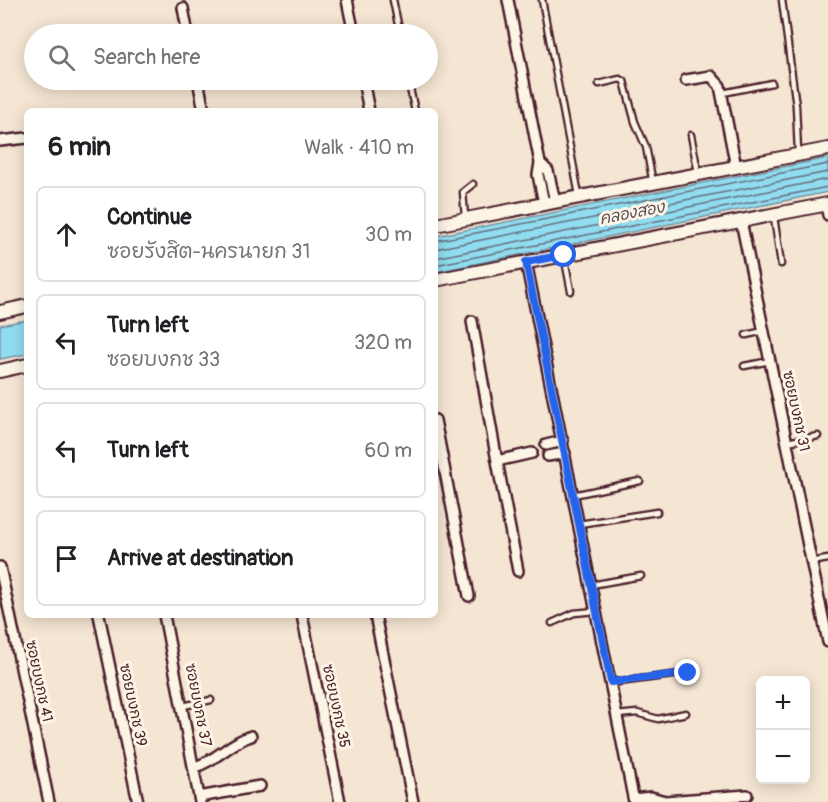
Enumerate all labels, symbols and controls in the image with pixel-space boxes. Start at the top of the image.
search box [24,24,438,90]
icon: search [45,41,78,74]
text: Search here [93,43,200,71]
text: 6 min [48,131,111,163]
text: Walk · 410 m [304,135,414,160]
water label: คลองสอง [598,197,668,229]
text: Continue [107,203,191,231]
icon: ahead [50,218,83,251]
text: 30 m [365,222,412,247]
text: ซอยรังสิต-นครนายก 31 [107,239,310,264]
route start [550,241,576,267]
text: Turn left [107,311,189,339]
icon: left [50,326,83,359]
text: 320 m [354,330,412,355]
text: ซอยบงกช 33 [107,347,220,372]
street label: ซอยบงกช 31 [778,369,814,453]
icon: left [50,434,83,467]
text: Turn left [107,436,189,464]
text: 60 m [365,438,412,463]
icon: arrive [50,542,83,575]
text: Arrive at destination [107,544,293,572]
street label: ซอยบงกช 41 [21,639,57,723]
route end [674,659,700,685]
street label: ซอยบงกช 39 [115,662,151,748]
street label: ซอยบงกช 37 [181,662,215,748]
street label: ซอยบงกช 35 [318,663,354,749]
map controls [756,676,810,784]
button: + [756,676,810,730]
button: − [756,730,810,784]

